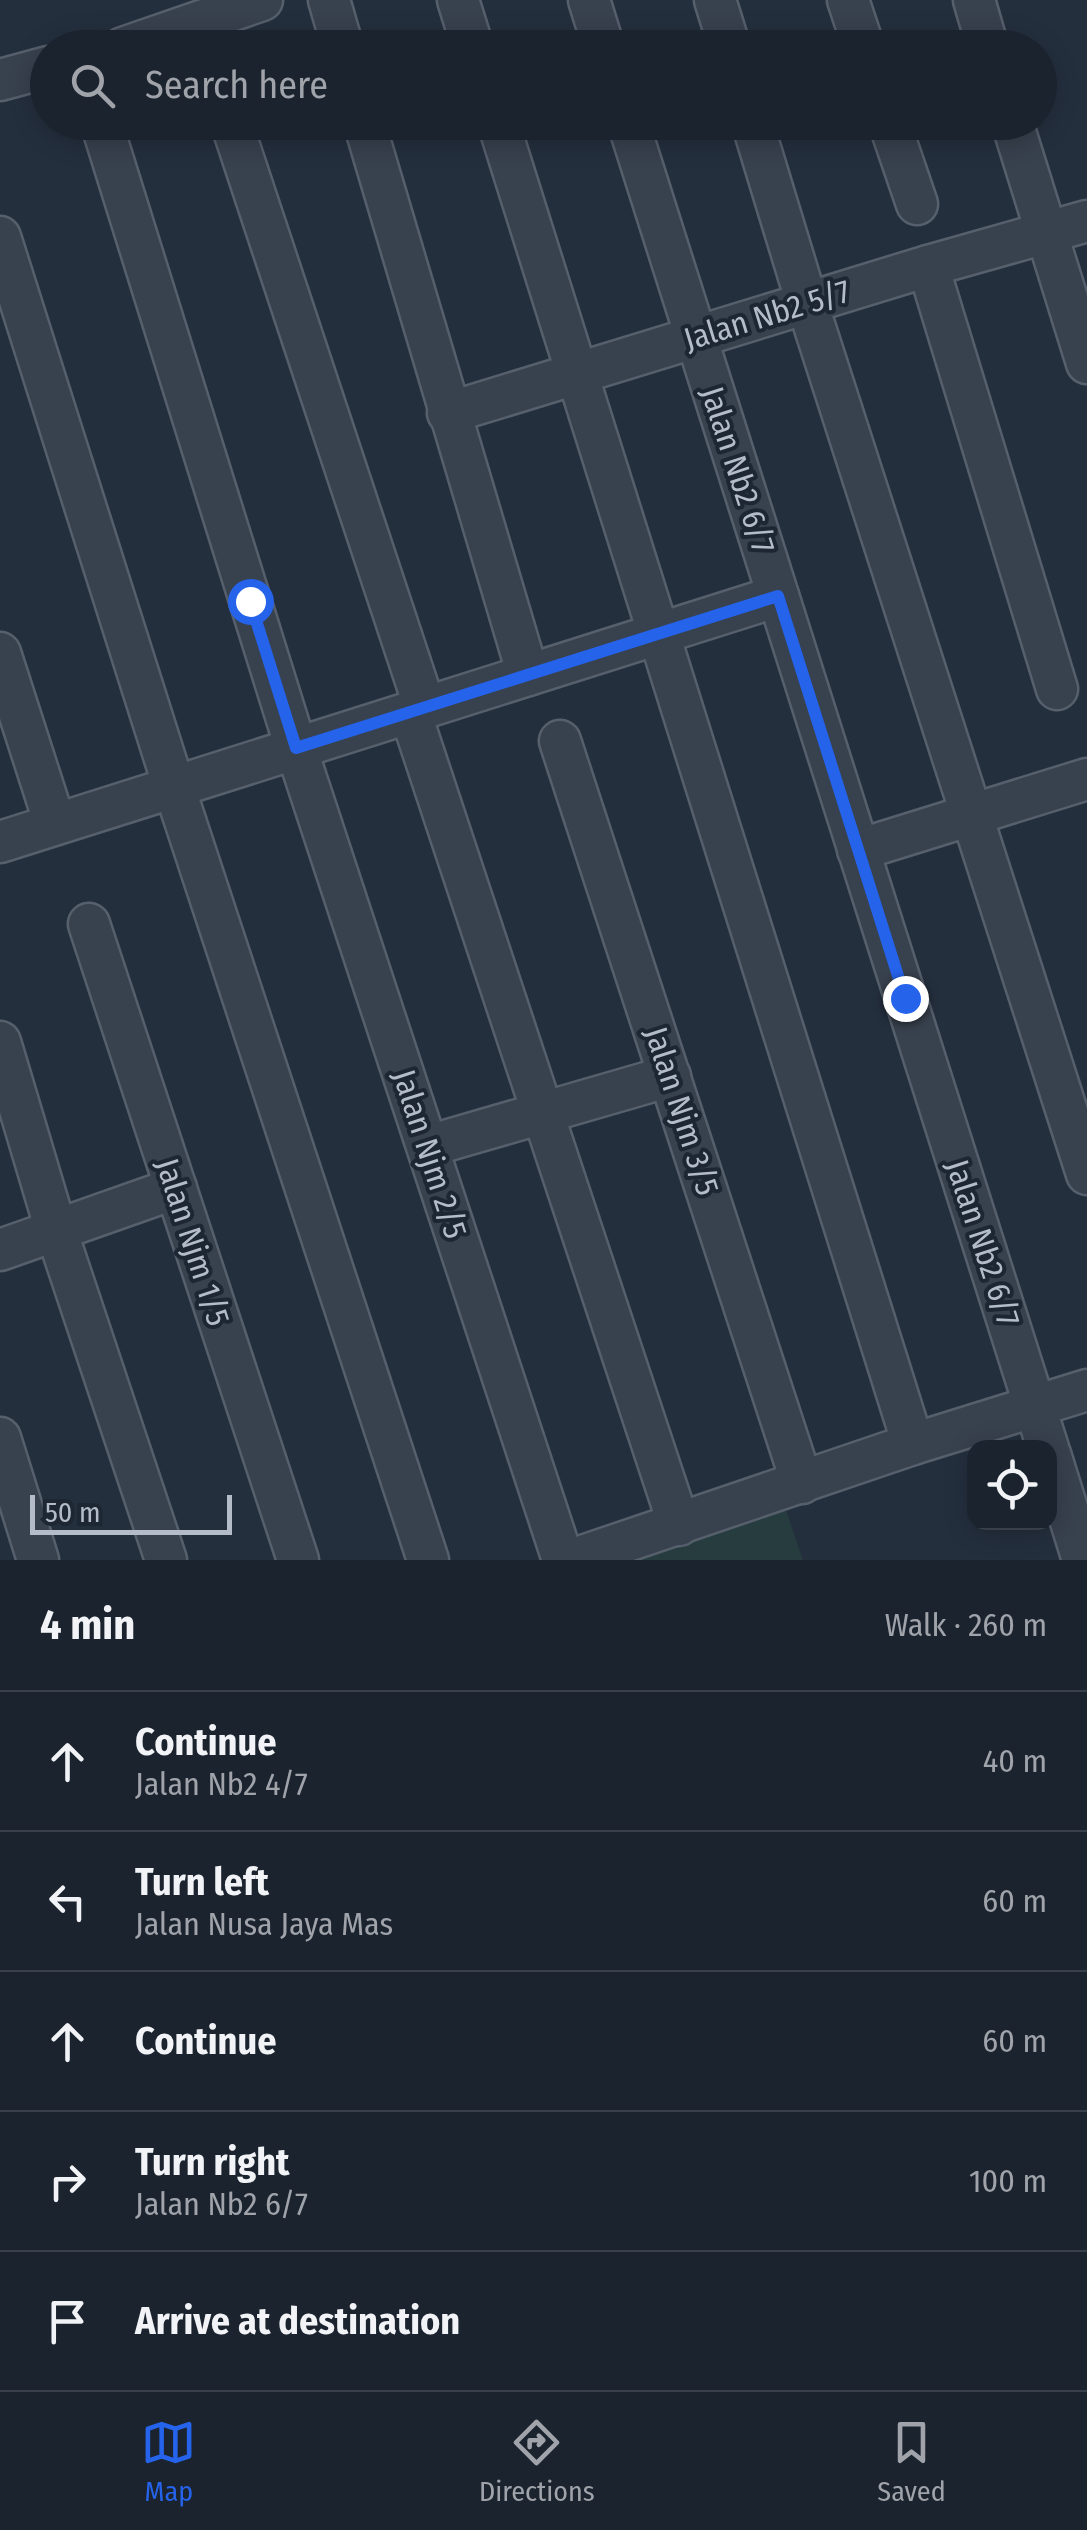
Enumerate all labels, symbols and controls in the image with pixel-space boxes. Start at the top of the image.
search box [30,30,1057,140]
icon: search [65,58,120,113]
text: Search here [145,62,328,108]
street label: Jalan Nb2 5/7 [679,272,855,358]
street label: Jalan Nb2 6/7 [693,382,783,558]
route start [228,579,274,625]
route end [883,976,929,1022]
street label: Jalan Njm 3/5 [637,1022,727,1200]
street label: Jalan Njm 2/5 [385,1065,475,1243]
street label: Jalan Njm 1/5 [148,1154,238,1330]
street label: Jalan Nb2 6/7 [938,1155,1028,1331]
map controls [967,1440,1057,1530]
button: locate [967,1440,1057,1530]
scale bar [30,1490,232,1534]
text: 50 m [45,1496,101,1529]
text: 4 min [40,1600,135,1650]
text: Walk · 260 m [885,1606,1047,1644]
text: Continue [135,1719,276,1765]
icon: ahead [40,1734,95,1789]
text: 40 m [983,1742,1047,1780]
text: Jalan Nb2 4/7 [135,1765,308,1803]
text: Turn left [135,1859,269,1905]
icon: left [40,1874,95,1929]
text: 60 m [982,1882,1047,1920]
text: Jalan Nusa Jaya Mas [135,1905,393,1943]
icon: ahead [40,2014,95,2069]
text: Continue [135,2018,276,2064]
text: 60 m [982,2022,1047,2060]
text: Turn right [135,2139,289,2185]
icon: right [40,2154,95,2209]
text: 100 m [969,2162,1047,2200]
text: Jalan Nb2 6/7 [135,2185,308,2223]
icon: arrive [40,2294,95,2349]
text: Arrive at destination [135,2298,460,2344]
tab: Map [141,2415,196,2508]
tab: Directions [479,2415,595,2508]
tab: Saved [877,2415,946,2508]

